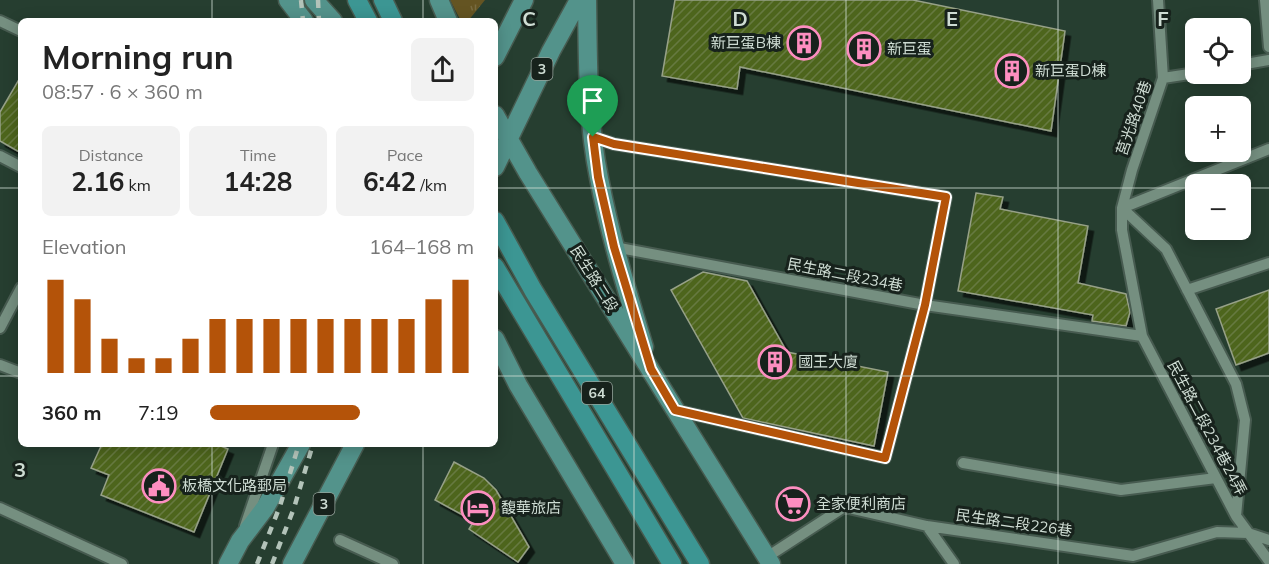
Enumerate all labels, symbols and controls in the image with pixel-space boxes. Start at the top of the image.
text: C [522,6,536,31]
text: D [732,6,748,31]
text: E [946,6,958,31]
text: F [1157,6,1169,31]
map controls [1185,18,1251,240]
button: locate [1185,18,1251,84]
building icon: 新巨蛋B棟 [786,25,822,61]
building icon: 新巨蛋 [846,31,882,67]
place label: 新巨蛋B棟 [711,33,781,52]
text: Morning run [42,36,234,77]
button: share [411,38,474,101]
place label: 新巨蛋 [887,39,932,58]
building icon: 新巨蛋D棟 [994,53,1030,89]
road number: 3 [532,58,552,80]
place label: 新巨蛋D棟 [1035,61,1106,80]
pin [567,75,618,137]
street label: 莒光路40巷 [1112,78,1155,158]
text: 08:57 · 6 × 360 m [42,79,203,104]
icon: arrive [576,84,609,117]
button: + [1185,96,1251,162]
text: Distance [79,145,143,165]
text: Time [240,145,276,165]
text: Pace [387,145,423,165]
text: 2.16 [71,165,124,198]
text: 14:28 [224,165,292,198]
text: 6:42 [363,165,416,198]
button: − [1185,174,1251,240]
text: km [124,175,151,195]
text: /km [416,175,447,195]
text: Elevation [42,234,127,259]
text: 164–168 m [369,234,474,259]
street label: 民生路二段 [566,242,622,316]
street label: 民生路二段234巷 [786,254,904,295]
building icon: 國王大廈 [757,344,793,380]
place label: 國王大廈 [798,352,858,371]
street label: 民生路二段234巷24弄 [1164,357,1251,498]
road number: 64 [582,382,612,404]
text: 360 m [42,400,101,425]
text: 7:19 [138,400,179,425]
text: 3 [14,457,26,482]
public building icon: 板橋文化路郵局 [141,468,177,504]
place label: 板橋文化路郵局 [182,476,287,495]
supermarket icon: 全家便利商店 [775,486,811,522]
hotel icon: 馥華旅店 [460,490,496,526]
road number: 3 [314,493,334,515]
place label: 全家便利商店 [816,494,906,513]
place label: 馥華旅店 [501,498,561,517]
street label: 民生路二段226巷 [955,505,1073,540]

